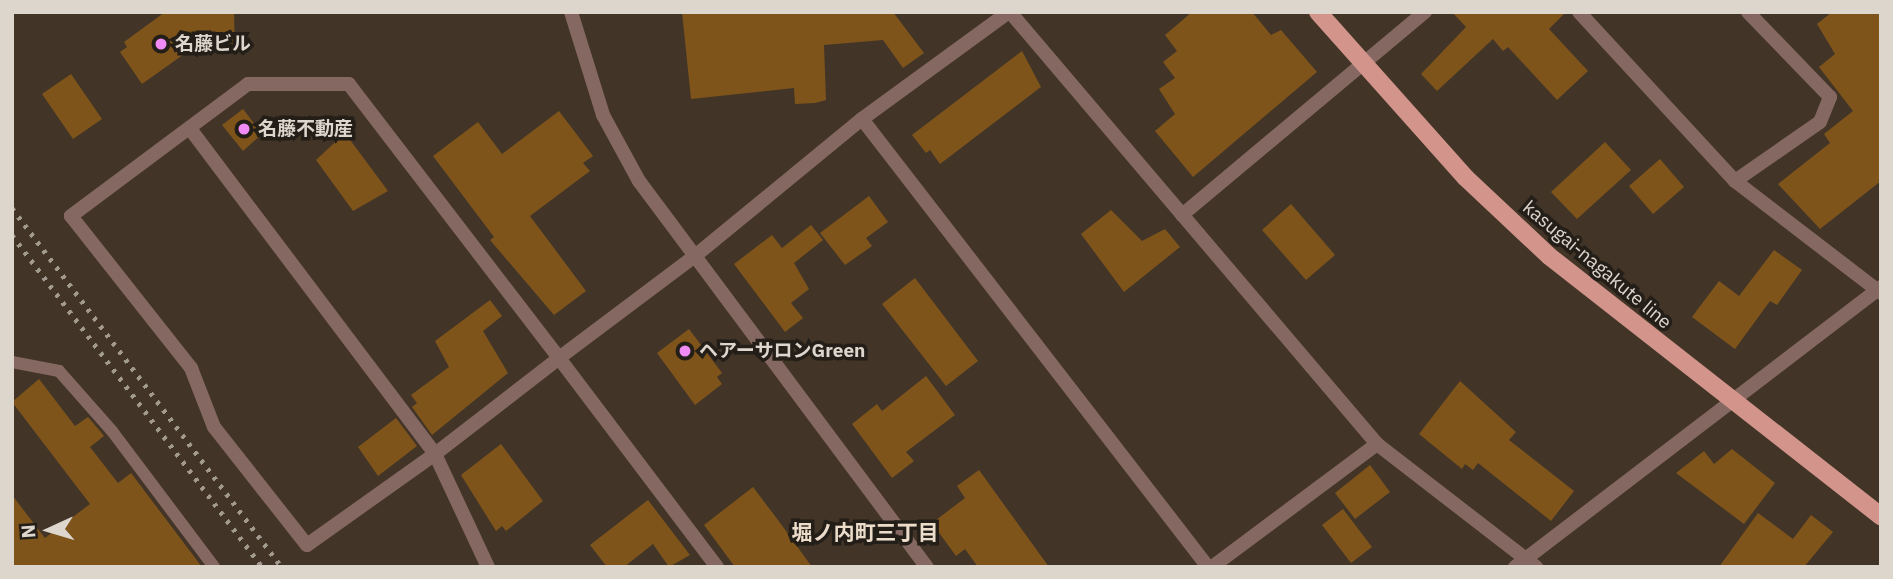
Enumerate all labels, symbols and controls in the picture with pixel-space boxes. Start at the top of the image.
place label: 名藤ビル [175,33,251,55]
marker: 名藤ビル [153,36,169,52]
place label: 名藤不動産 [258,118,353,140]
marker: 名藤不動産 [236,121,252,137]
street label: kasugai-nagakute line [1518,196,1676,334]
place label: ヘアーサロンGreen [699,340,866,362]
marker: ヘアーサロンGreen [677,343,693,359]
north arrow [14,495,84,565]
district label: 堀ノ内町三丁目 [792,519,938,545]
text: N [16,524,41,539]

